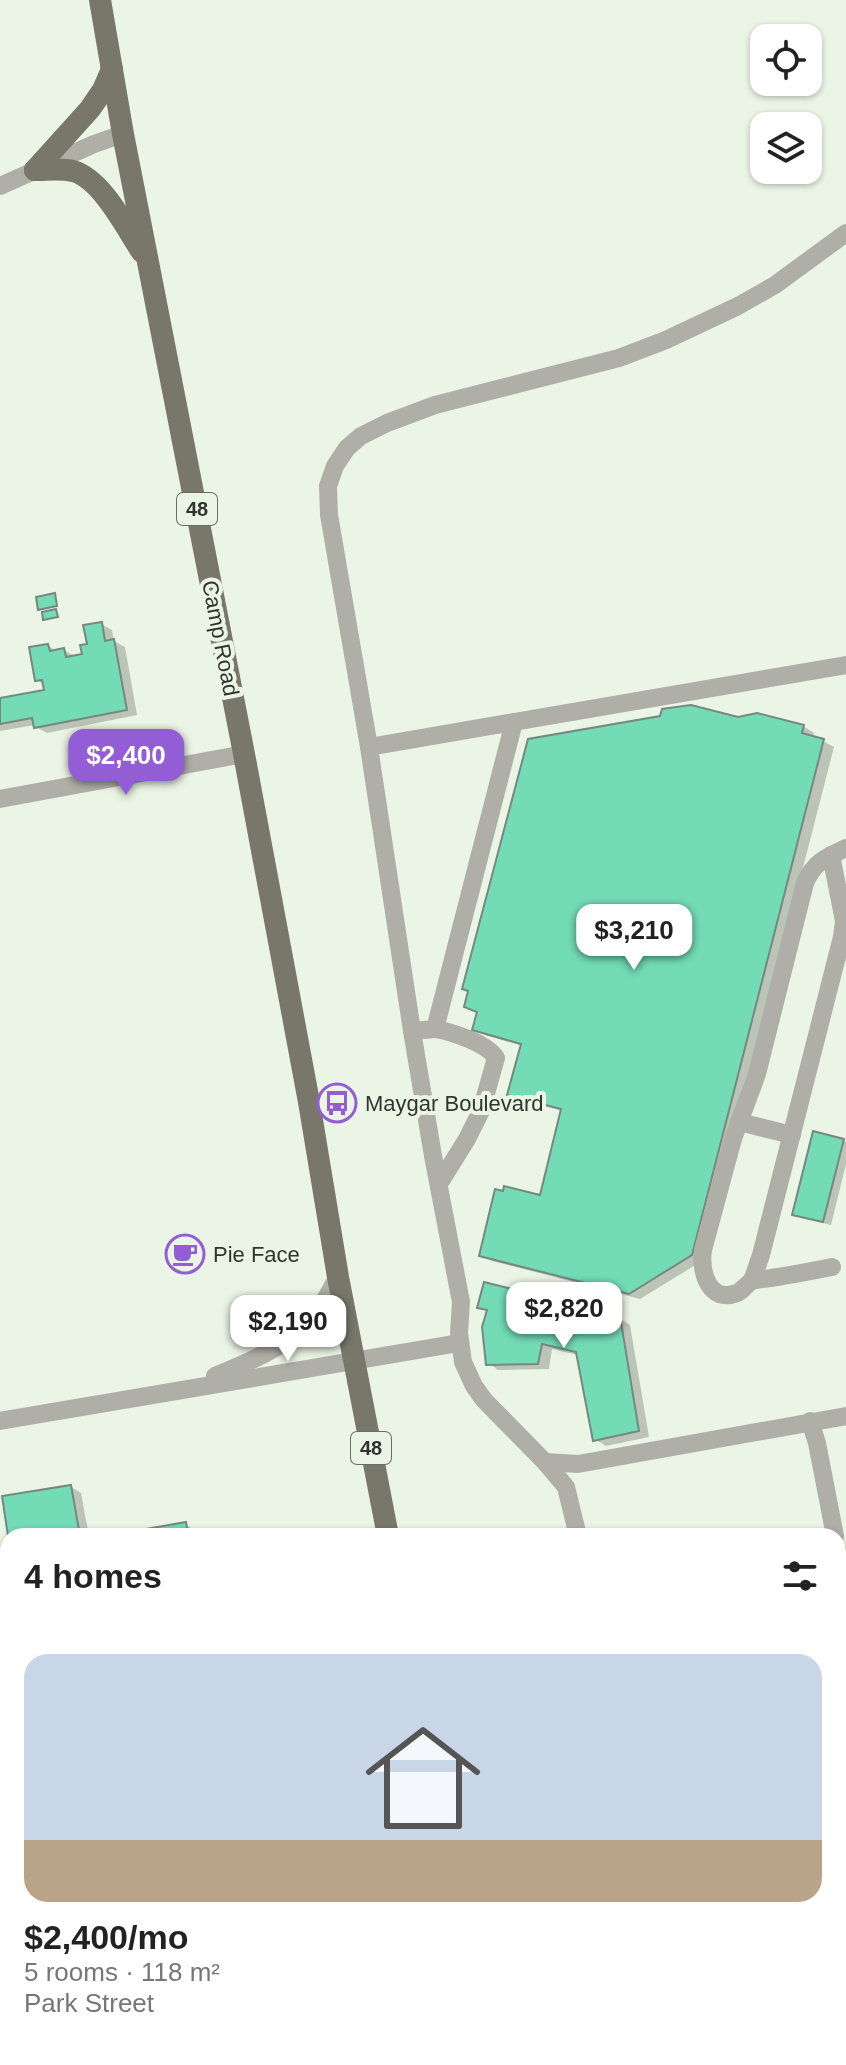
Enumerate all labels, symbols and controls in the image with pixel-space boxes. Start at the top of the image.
map controls [750,24,822,184]
button: locate [750,24,822,96]
button: layers [750,112,822,184]
road number: 48 [177,493,217,525]
street label: Camp Road [197,578,244,698]
pin: $2,400 [61,729,191,797]
text: $2,400 [86,740,166,770]
pin: $3,210 [569,904,699,972]
text: $3,210 [594,915,674,945]
bus stop icon: Maygar Boulevard [316,1082,358,1124]
place label: Maygar Boulevard [365,1091,544,1116]
cafe icon: Pie Face [164,1233,206,1275]
place label: Pie Face [213,1242,300,1267]
pin: $2,820 [499,1282,629,1350]
text: $2,820 [524,1293,604,1323]
pin: $2,190 [223,1295,353,1363]
text: $2,190 [248,1306,328,1336]
road number: 48 [351,1432,391,1464]
icon: filters [778,1554,822,1598]
text: 4 homes [24,1557,162,1595]
icon: home [351,1706,495,1850]
text: $2,400/mo [24,1918,188,1956]
text: 5 rooms · 118 m² [24,1957,220,1987]
text: Park Street [24,1988,154,2018]

